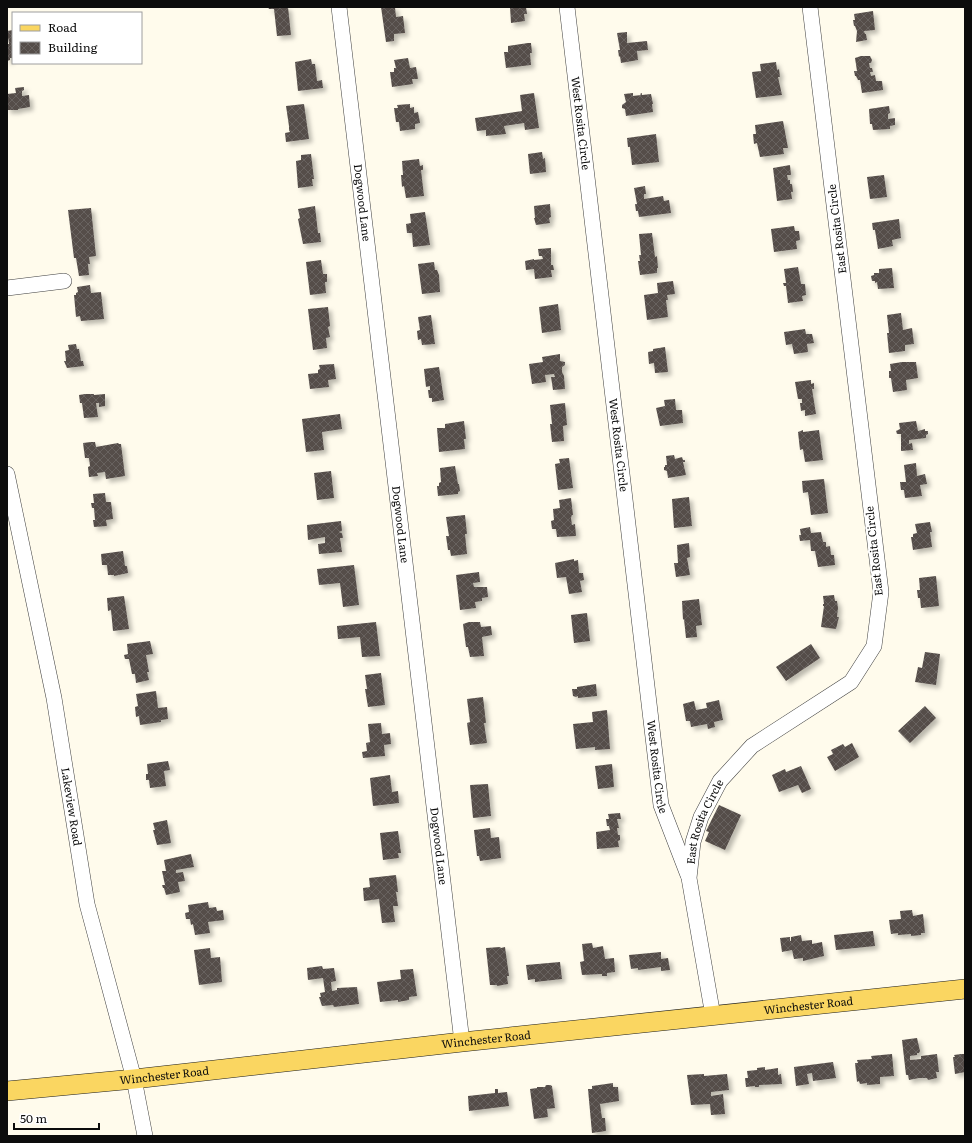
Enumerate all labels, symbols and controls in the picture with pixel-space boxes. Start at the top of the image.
legend [12,12,142,64]
text: Road [48,18,78,36]
text: Building [48,38,98,56]
street label: West Rosita Circle [568,75,595,171]
street label: Dogwood Lane [351,163,376,242]
street label: East Rosita Circle [823,183,849,275]
street label: West Rosita Circle [606,397,633,493]
street label: Dogwood Lane [389,485,414,564]
street label: East Rosita Circle [860,505,886,597]
street label: West Rosita Circle [644,719,673,816]
street label: Lakeview Road [58,766,87,847]
street label: East Rosita Circle [682,776,727,865]
street label: Dogwood Lane [427,806,452,886]
street label: Winchester Road [763,992,854,1017]
street label: Winchester Road [441,1026,532,1051]
street label: Winchester Road [119,1062,210,1087]
scale bar [14,1105,99,1131]
text: 50 m [20,1109,47,1127]

